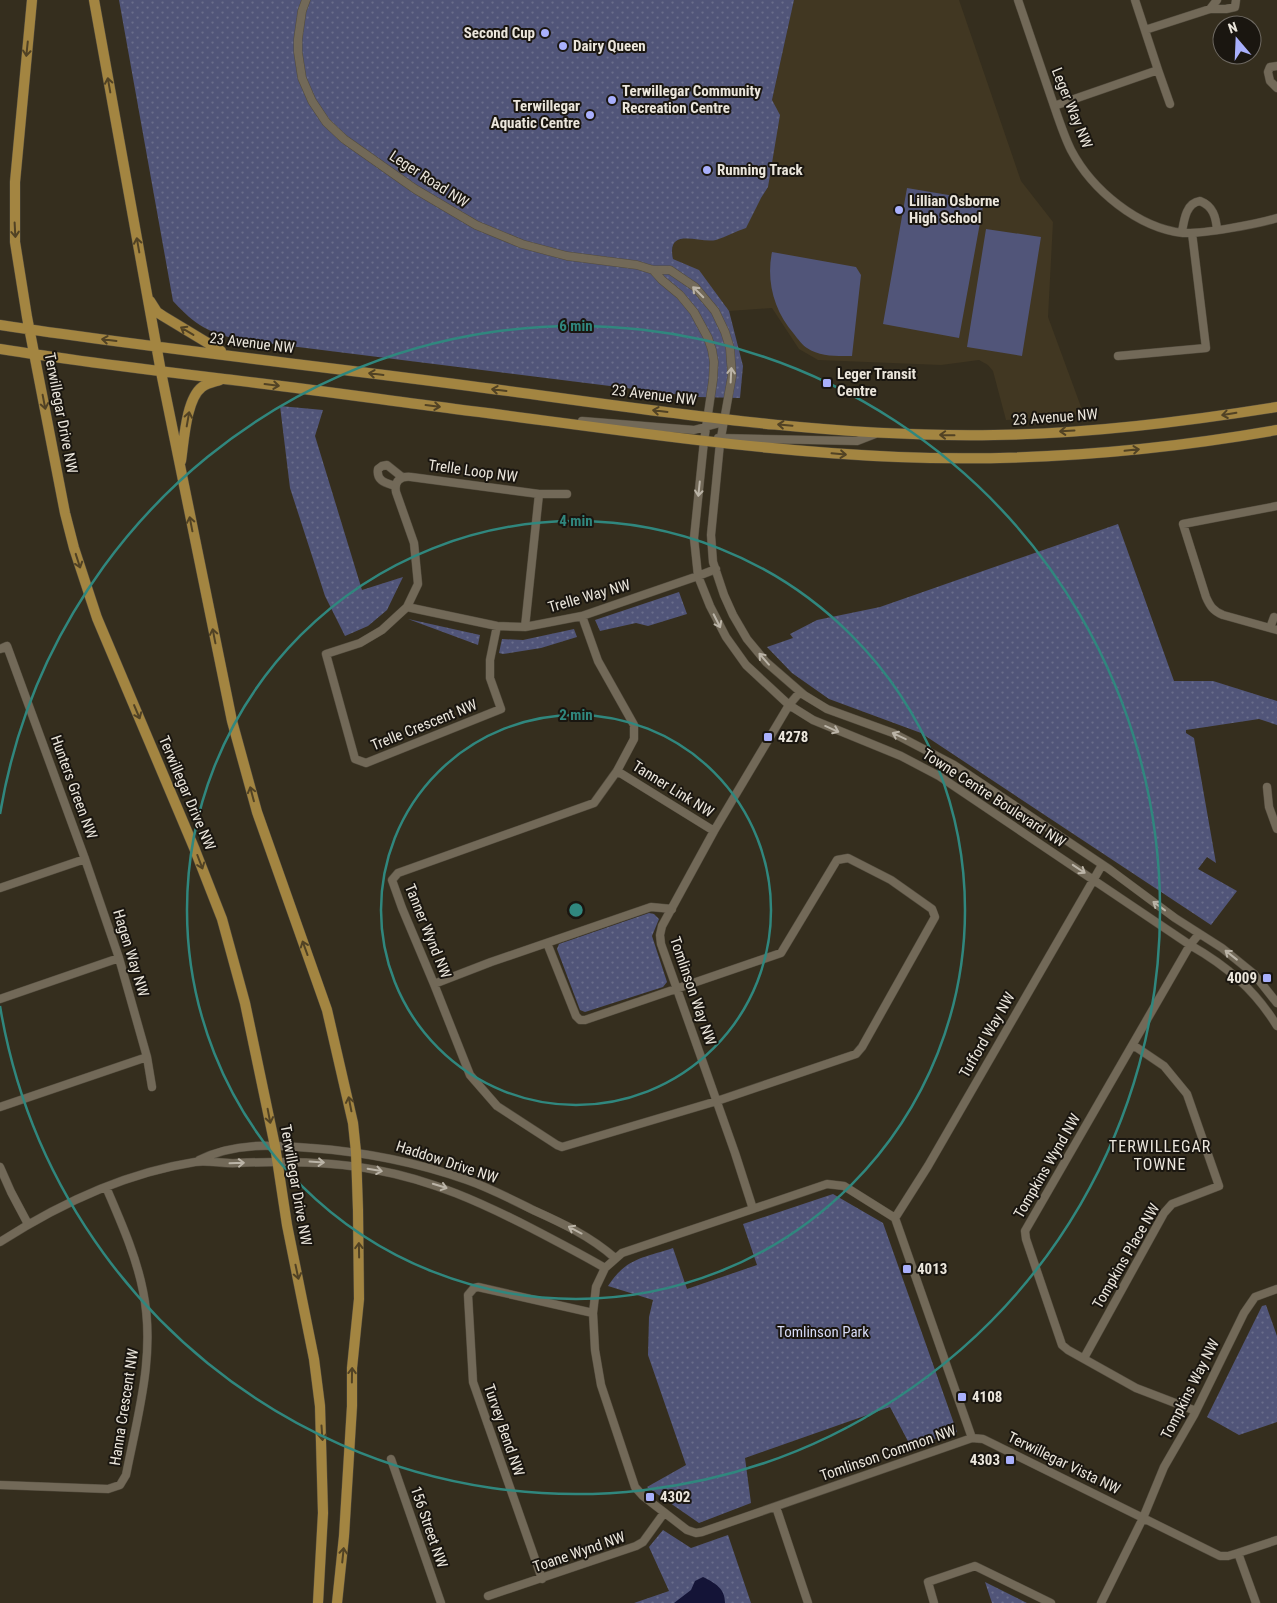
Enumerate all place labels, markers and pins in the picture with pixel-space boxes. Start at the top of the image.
place label: Second Cup [464,24,535,42]
marker: Second Cup [539,27,551,39]
place label: Dairy Queen [573,37,646,55]
marker: Dairy Queen [557,40,569,52]
place label: Terwillegar Community Recreation Centre [622,82,761,117]
marker: Terwillegar Community Recreation Centre [606,94,618,106]
place label: Terwillegar Aquatic Centre [491,97,580,132]
marker: Terwillegar Aquatic Centre [584,109,596,121]
place label: Running Track [717,161,804,179]
marker: Running Track [701,164,713,176]
place label: Lillian Osborne High School [909,192,999,227]
marker: Lillian Osborne High School [893,204,905,216]
place label: Leger Transit Centre [837,365,917,400]
marker: Leger Transit Centre [821,377,833,389]
place label: 4278 [778,728,808,746]
marker: 4278 [762,731,774,743]
centre of rings [567,901,585,919]
place label: 4009 [1227,969,1257,987]
marker: 4009 [1261,972,1273,984]
place label: 4013 [917,1260,947,1278]
marker: 4013 [901,1263,913,1275]
place label: 4108 [972,1388,1002,1406]
marker: 4108 [956,1391,968,1403]
place label: 4303 [970,1451,1000,1469]
marker: 4303 [1004,1454,1016,1466]
place label: 4302 [660,1488,690,1506]
marker: 4302 [644,1491,656,1503]

